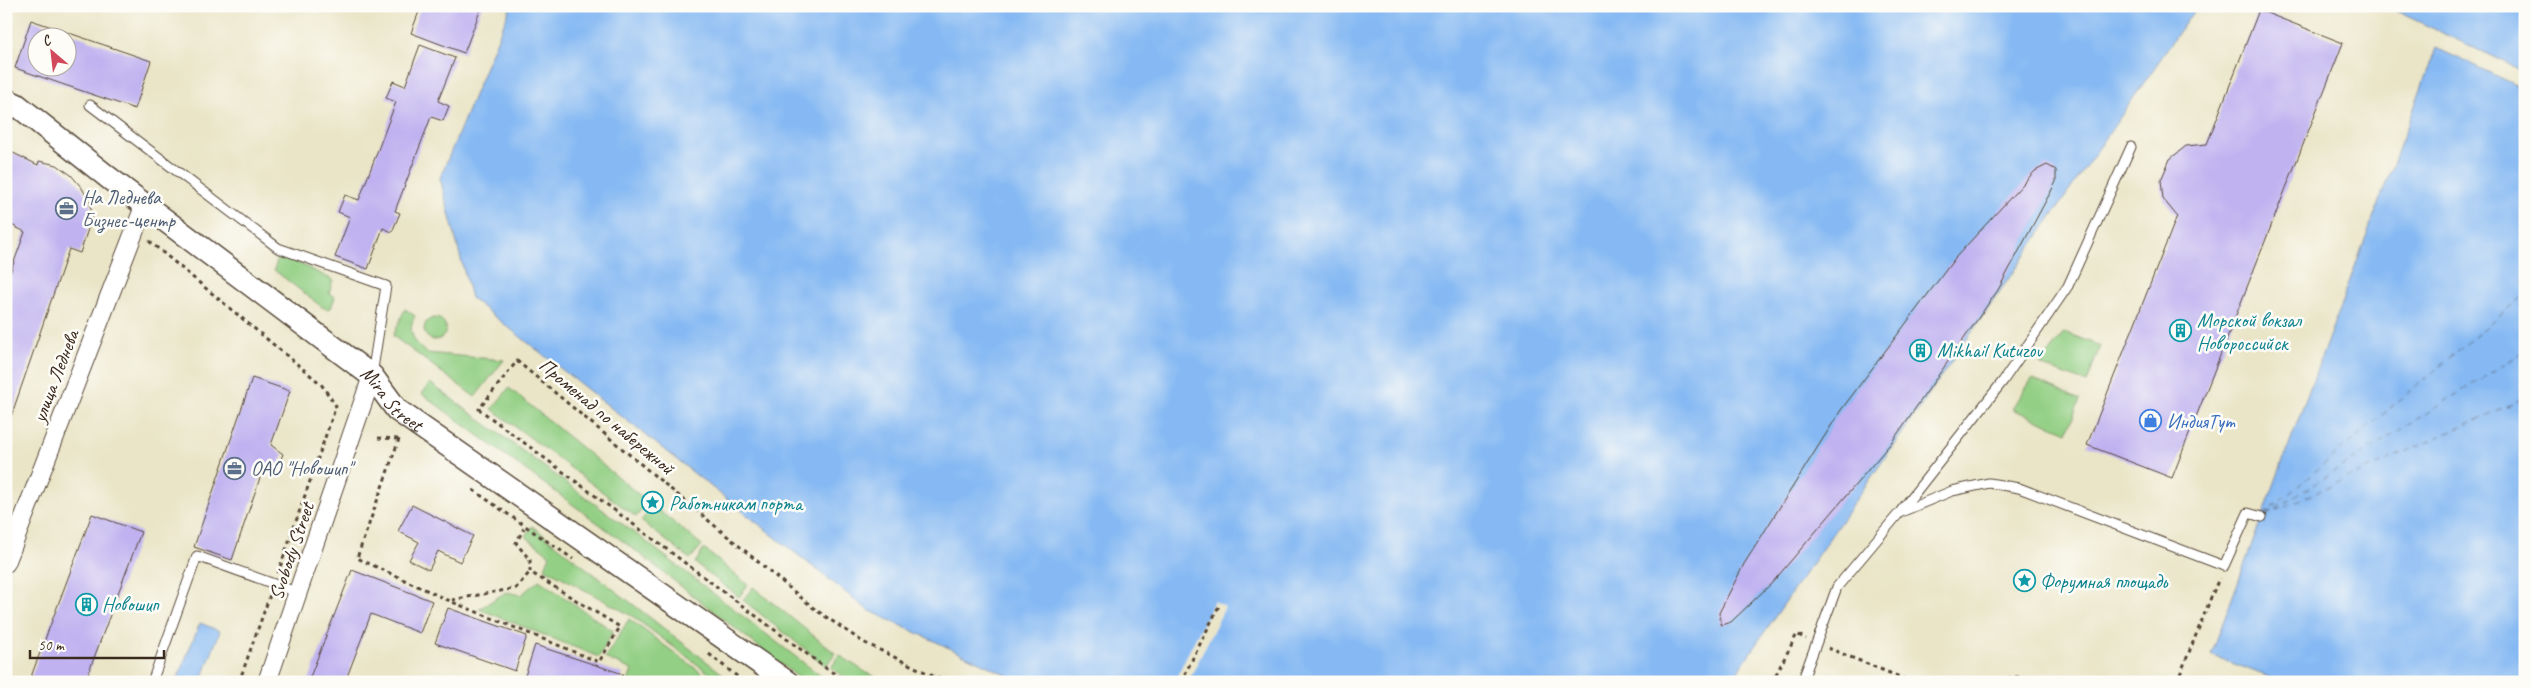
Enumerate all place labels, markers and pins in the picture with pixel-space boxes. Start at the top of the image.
place label: На Леднева Бизнес-центр [82,185,177,234]
office icon: На Леднева Бизнес-центр [54,196,78,220]
place label: Морской вокзал Новороссийск [2197,308,2303,356]
building icon: Морской вокзал Новороссийск [2169,319,2193,343]
building icon: Mikhail Kutuzov [1909,338,1933,362]
place label: Mikhail Kutuzov [1937,338,2044,363]
shop icon: ИндияТут [2139,409,2163,433]
place label: ИндияТут [2167,409,2236,434]
office icon: ОАО "Новошип" [223,456,247,480]
place label: ОАО "Новошип" [251,456,356,481]
place icon: Работникам порта [641,491,665,515]
place label: Работникам порта [669,491,804,516]
place icon: Форумная площадь [2012,569,2036,593]
place label: Форумная площадь [2040,569,2169,594]
building icon: Новошип [74,592,98,616]
place label: Новошип [102,592,160,617]

